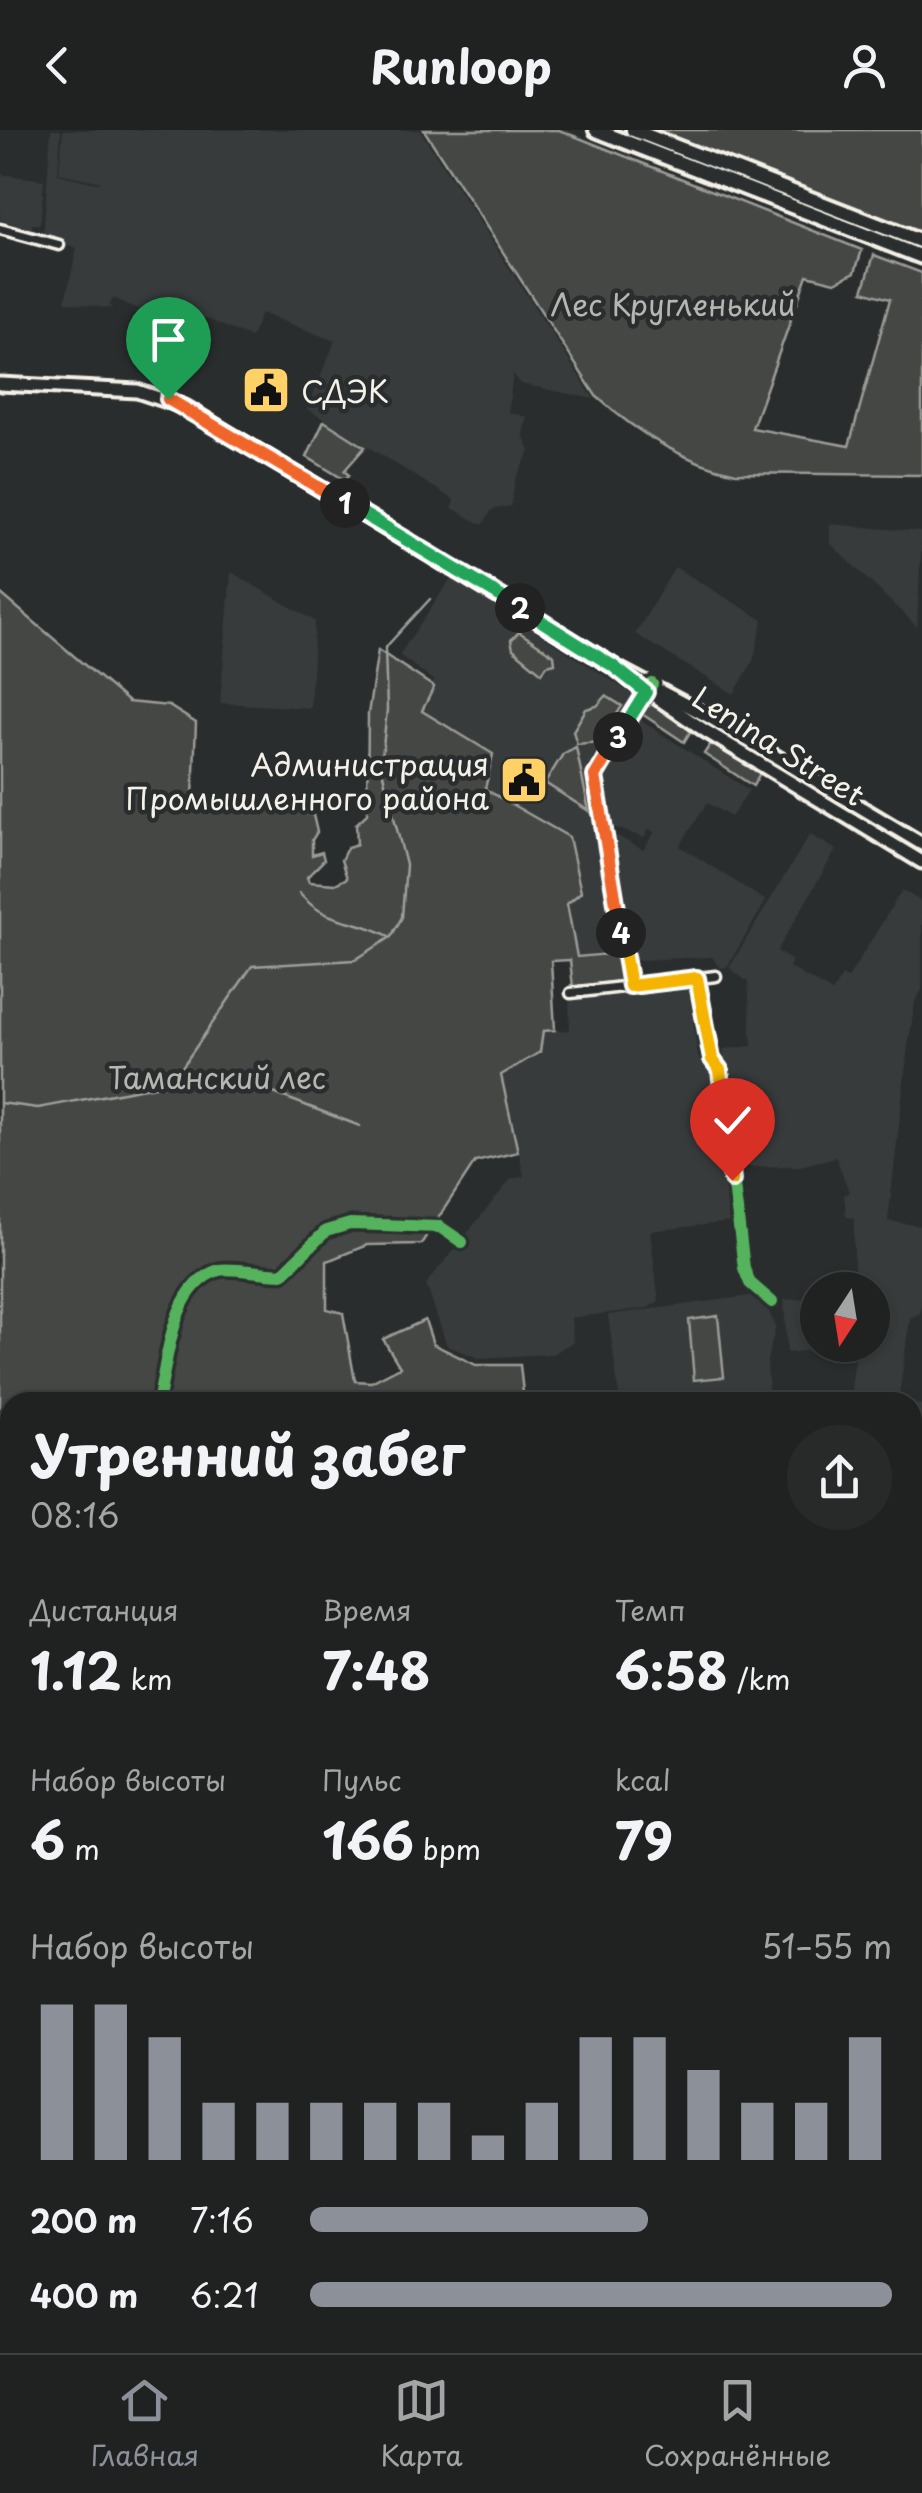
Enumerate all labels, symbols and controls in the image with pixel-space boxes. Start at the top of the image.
text: Runloop [370,31,552,99]
icon: back [30,38,85,93]
icon: person [837,38,892,93]
park label: Лес Кругленький [550,281,796,326]
pin [126,297,211,400]
icon: arrive [141,312,196,367]
public building icon: СДЭК [240,364,292,416]
place label: СДЭК [301,368,389,413]
pin: 1 [320,478,370,528]
text: 1 [338,481,352,524]
pin: 2 [495,583,545,633]
text: 2 [510,586,530,629]
street label: Lenina Street [684,674,874,816]
pin: 3 [593,712,643,762]
text: 3 [609,715,627,758]
place label: Администрация Промышленного района [126,741,489,820]
public building icon: Администрация Промышленного района [498,754,550,806]
pin: 4 [596,908,646,958]
text: 4 [611,911,631,954]
park label: Таманский лес [108,1054,326,1099]
pin [690,1078,775,1181]
icon: check [705,1093,760,1148]
north arrow [800,1272,890,1362]
map controls [800,1272,890,1362]
text: Утренний забег [30,1412,465,1495]
button: share [787,1425,892,1530]
text: 08:16 [30,1491,119,1539]
text: Дистанция [30,1588,179,1631]
text: Время [322,1588,412,1631]
text: Темп [615,1588,685,1631]
text: 1.12 [30,1631,121,1707]
text: 7:48 [322,1631,431,1707]
text: 6:58 [615,1631,728,1707]
text: km [121,1657,173,1700]
text: /km [728,1657,791,1700]
text: Набор высоты [30,1758,226,1801]
text: Пульс [322,1758,402,1801]
text: kcal [615,1758,671,1801]
text: 6 [30,1801,65,1877]
text: 166 [322,1801,414,1877]
text: 79 [615,1801,673,1877]
text: m [65,1827,100,1870]
text: bpm [414,1827,481,1870]
text: Набор высоты [30,1922,254,1970]
text: 51–55 m [761,1922,892,1970]
text: 200 m [30,2196,137,2244]
text: 7:16 [190,2196,254,2244]
text: 400 m [30,2271,138,2319]
text: 6:21 [190,2271,259,2319]
tab: Главная [91,2373,199,2476]
tab: Карта [380,2373,463,2476]
tab: Сохранённые [644,2373,831,2476]

